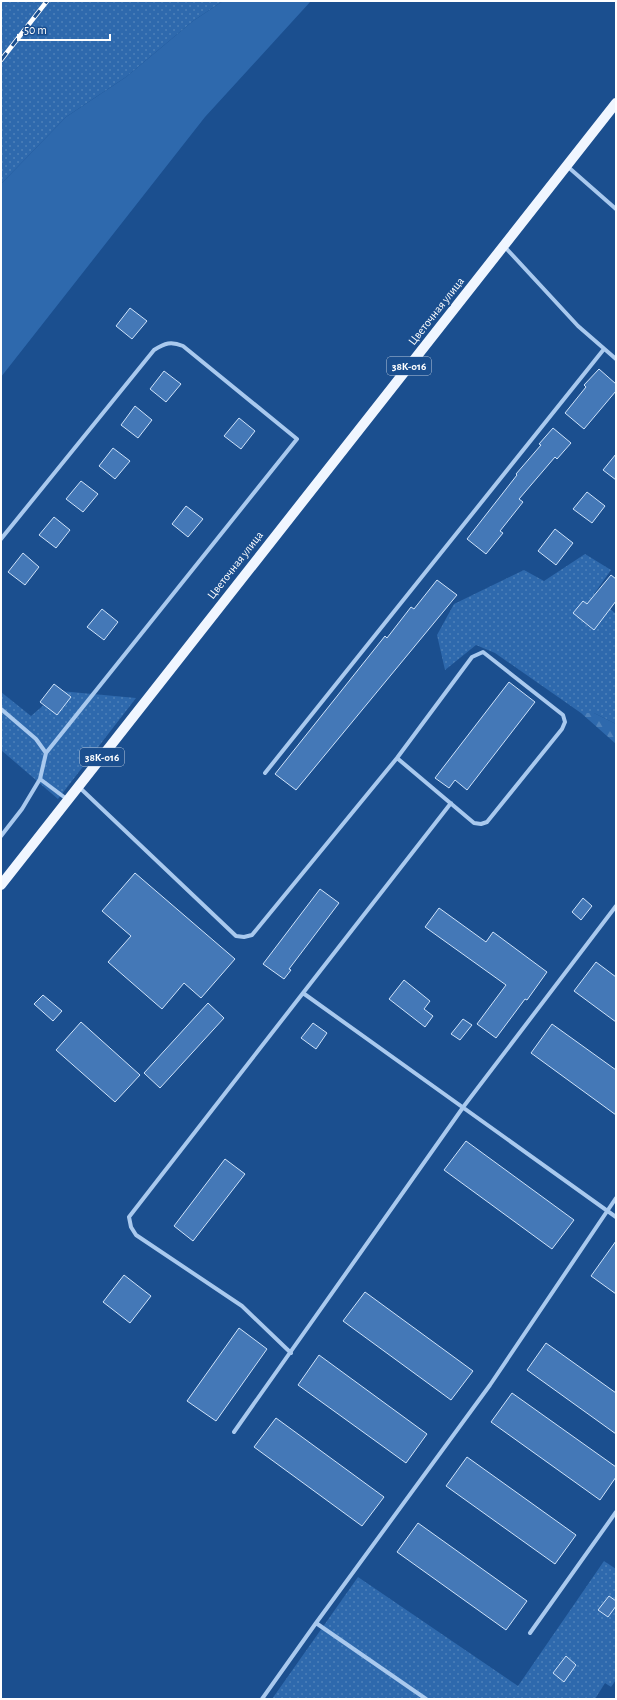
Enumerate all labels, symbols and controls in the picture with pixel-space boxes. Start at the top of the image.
scale bar [18,16,110,42]
text: 50 m [24,24,47,36]
street label: Цветочная улица [406,274,467,348]
road number: 38К-016 [387,357,431,375]
street label: Цветочная улица [205,528,266,602]
road number: 38К-016 [80,748,124,766]

